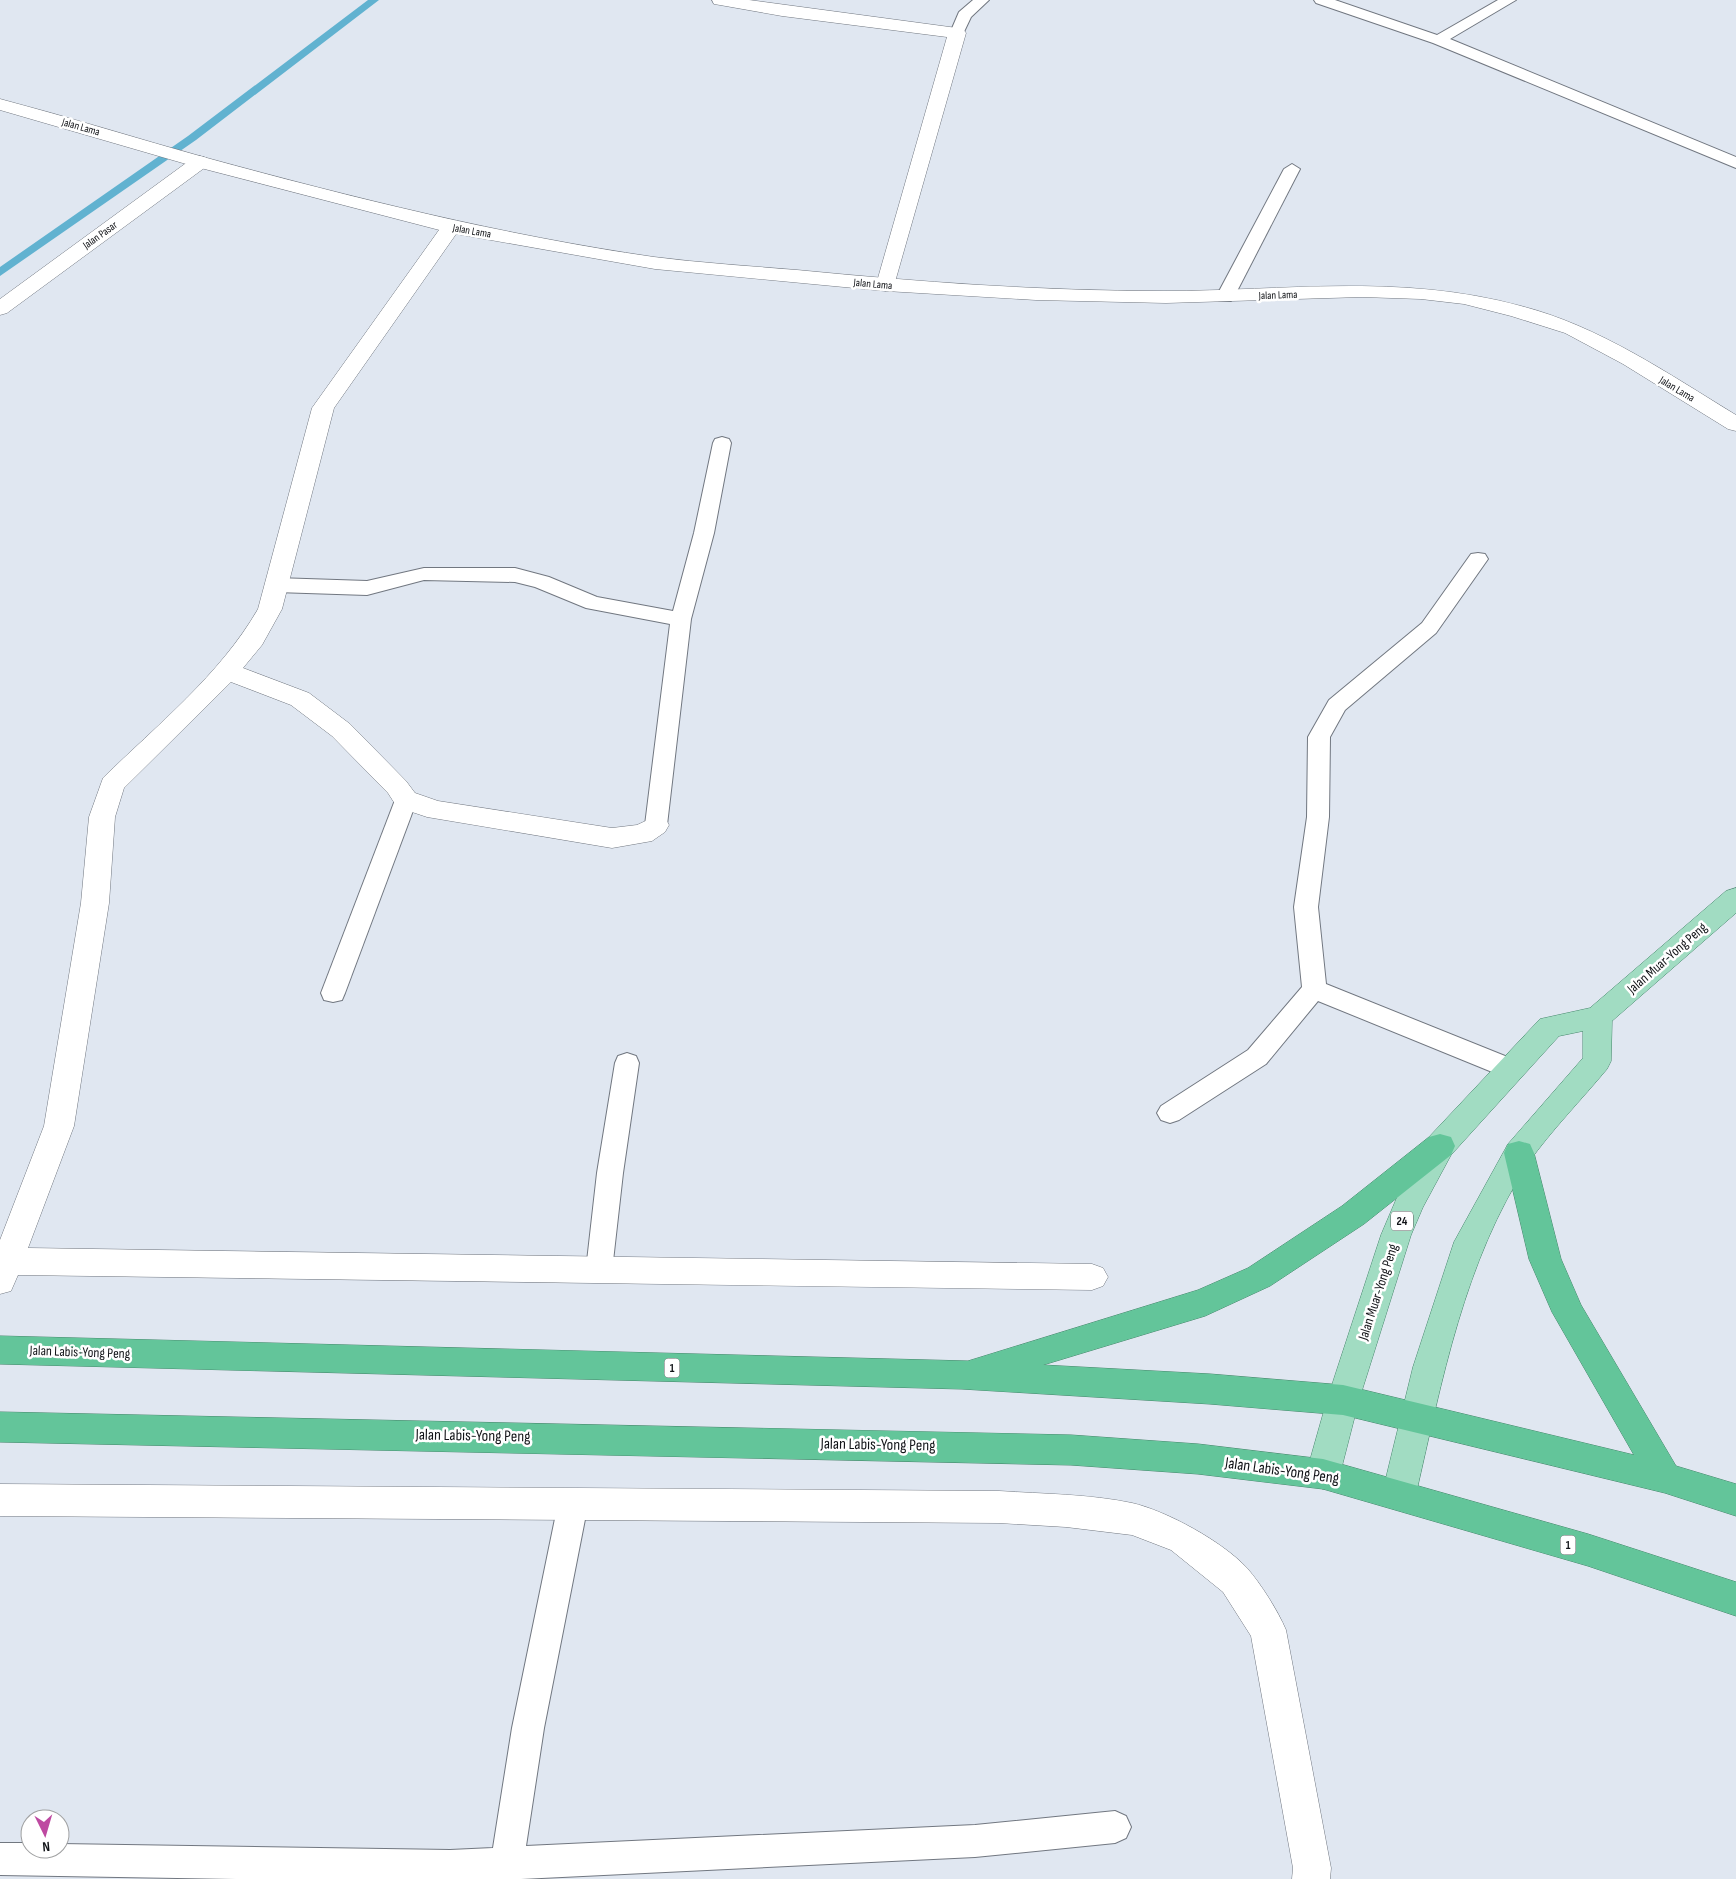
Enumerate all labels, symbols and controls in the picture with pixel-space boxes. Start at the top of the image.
street label: Jalan Lama [60,115,101,139]
street label: Jalan Pasar [79,218,120,252]
street label: Jalan Lama [451,221,492,241]
street label: Jalan Lama [852,276,893,292]
street label: Jalan Lama [1257,288,1298,302]
street label: Jalan Lama [1656,373,1697,405]
street label: Jalan Muar-Yong Peng [1623,918,1711,998]
road number: 24 [1391,1212,1413,1230]
street label: Jalan Muar-Yong Peng [1354,1241,1402,1343]
street label: Jalan Labis-Yong Peng [28,1342,131,1362]
road number: 1 [664,1359,680,1378]
street label: Jalan Labis-Yong Peng [414,1425,531,1447]
street label: Jalan Labis-Yong Peng [819,1434,936,1456]
street label: Jalan Labis-Yong Peng [1223,1453,1340,1488]
road number: 1 [1560,1536,1576,1554]
north arrow [20,1809,70,1859]
text: N [42,1838,51,1855]

